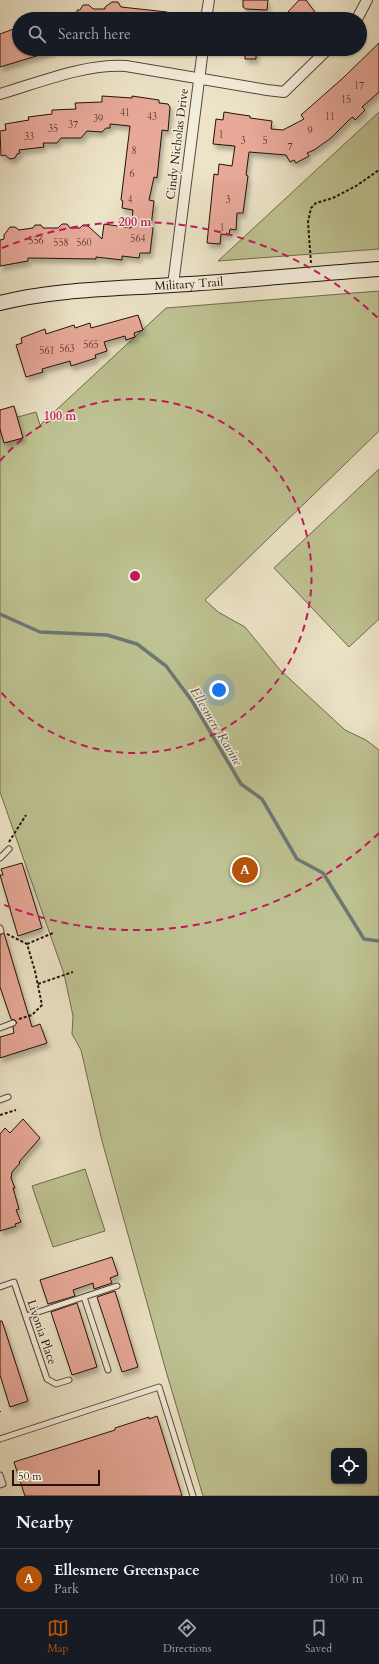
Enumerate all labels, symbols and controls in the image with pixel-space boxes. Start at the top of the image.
search box [12,12,367,56]
icon: search [26,23,48,45]
text: Search here [58,24,131,44]
house number: 17 [354,79,364,93]
street label: Cindy Nicholas Drive [162,87,192,201]
house number: 15 [341,93,351,107]
house number: 41 [120,106,130,120]
house number: 43 [147,110,157,124]
house number: 11 [325,110,335,124]
house number: 39 [93,112,103,126]
house number: 37 [68,118,78,132]
house number: 35 [48,122,58,136]
house number: 9 [307,124,313,138]
house number: 1 [218,128,224,142]
house number: 33 [24,130,34,144]
house number: 3 [240,134,246,148]
house number: 5 [262,134,268,148]
house number: 7 [287,140,293,154]
house number: 8 [131,144,137,158]
house number: 6 [129,167,135,181]
house number: 4 [127,193,133,207]
house number: 3 [225,193,231,207]
text: 200 m [119,214,152,230]
house number: 1 [219,221,225,235]
house number: 564 [130,232,146,246]
house number: 556 [28,234,44,248]
house number: 558 [53,236,69,250]
house number: 560 [76,236,92,250]
street label: Military Trail [154,274,224,294]
house number: 565 [83,338,99,352]
house number: 563 [59,342,75,356]
house number: 561 [39,344,55,358]
text: 100 m [44,408,77,424]
centre of rings [128,569,142,583]
your location [209,680,229,700]
water label: Ellesmere Ravine [186,684,247,770]
pin: A [232,855,258,885]
street label: Livonia Place [23,1297,61,1367]
map controls [331,1448,367,1484]
button: locate [331,1448,367,1484]
scale bar [12,1468,100,1487]
text: 50 m [18,1469,42,1484]
text: Nearby [16,1511,73,1534]
text: Ellesmere Greenspace [54,1560,200,1580]
text: A [24,1570,34,1588]
text: 100 m [329,1570,363,1588]
text: Park [54,1580,79,1598]
tab: Map [47,1617,69,1656]
tab: Directions [163,1617,211,1656]
tab: Saved [305,1617,332,1656]

